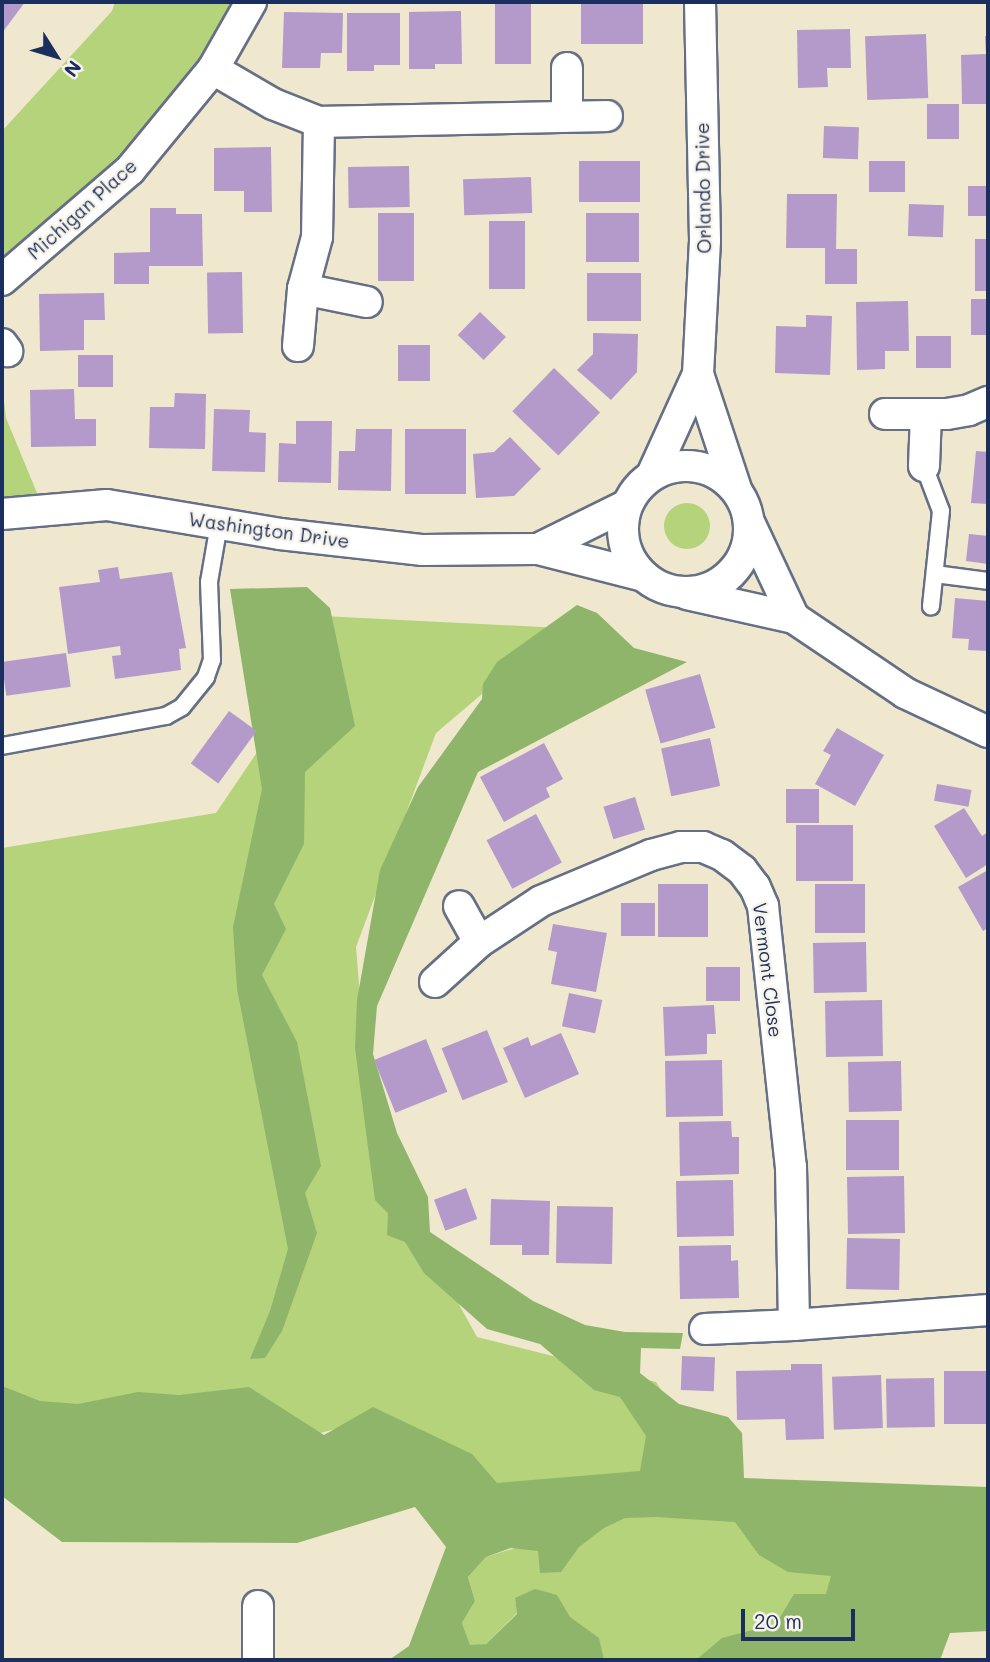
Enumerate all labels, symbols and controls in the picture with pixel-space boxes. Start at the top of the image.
north arrow [21,21,91,91]
text: N [59,56,87,82]
street label: Orlando Drive [690,122,716,254]
street label: Michigan Place [23,154,141,264]
street label: Washington Drive [187,507,351,553]
street label: Vermont Close [748,901,788,1039]
scale bar [745,1596,859,1640]
text: 20 m [754,1607,802,1634]

